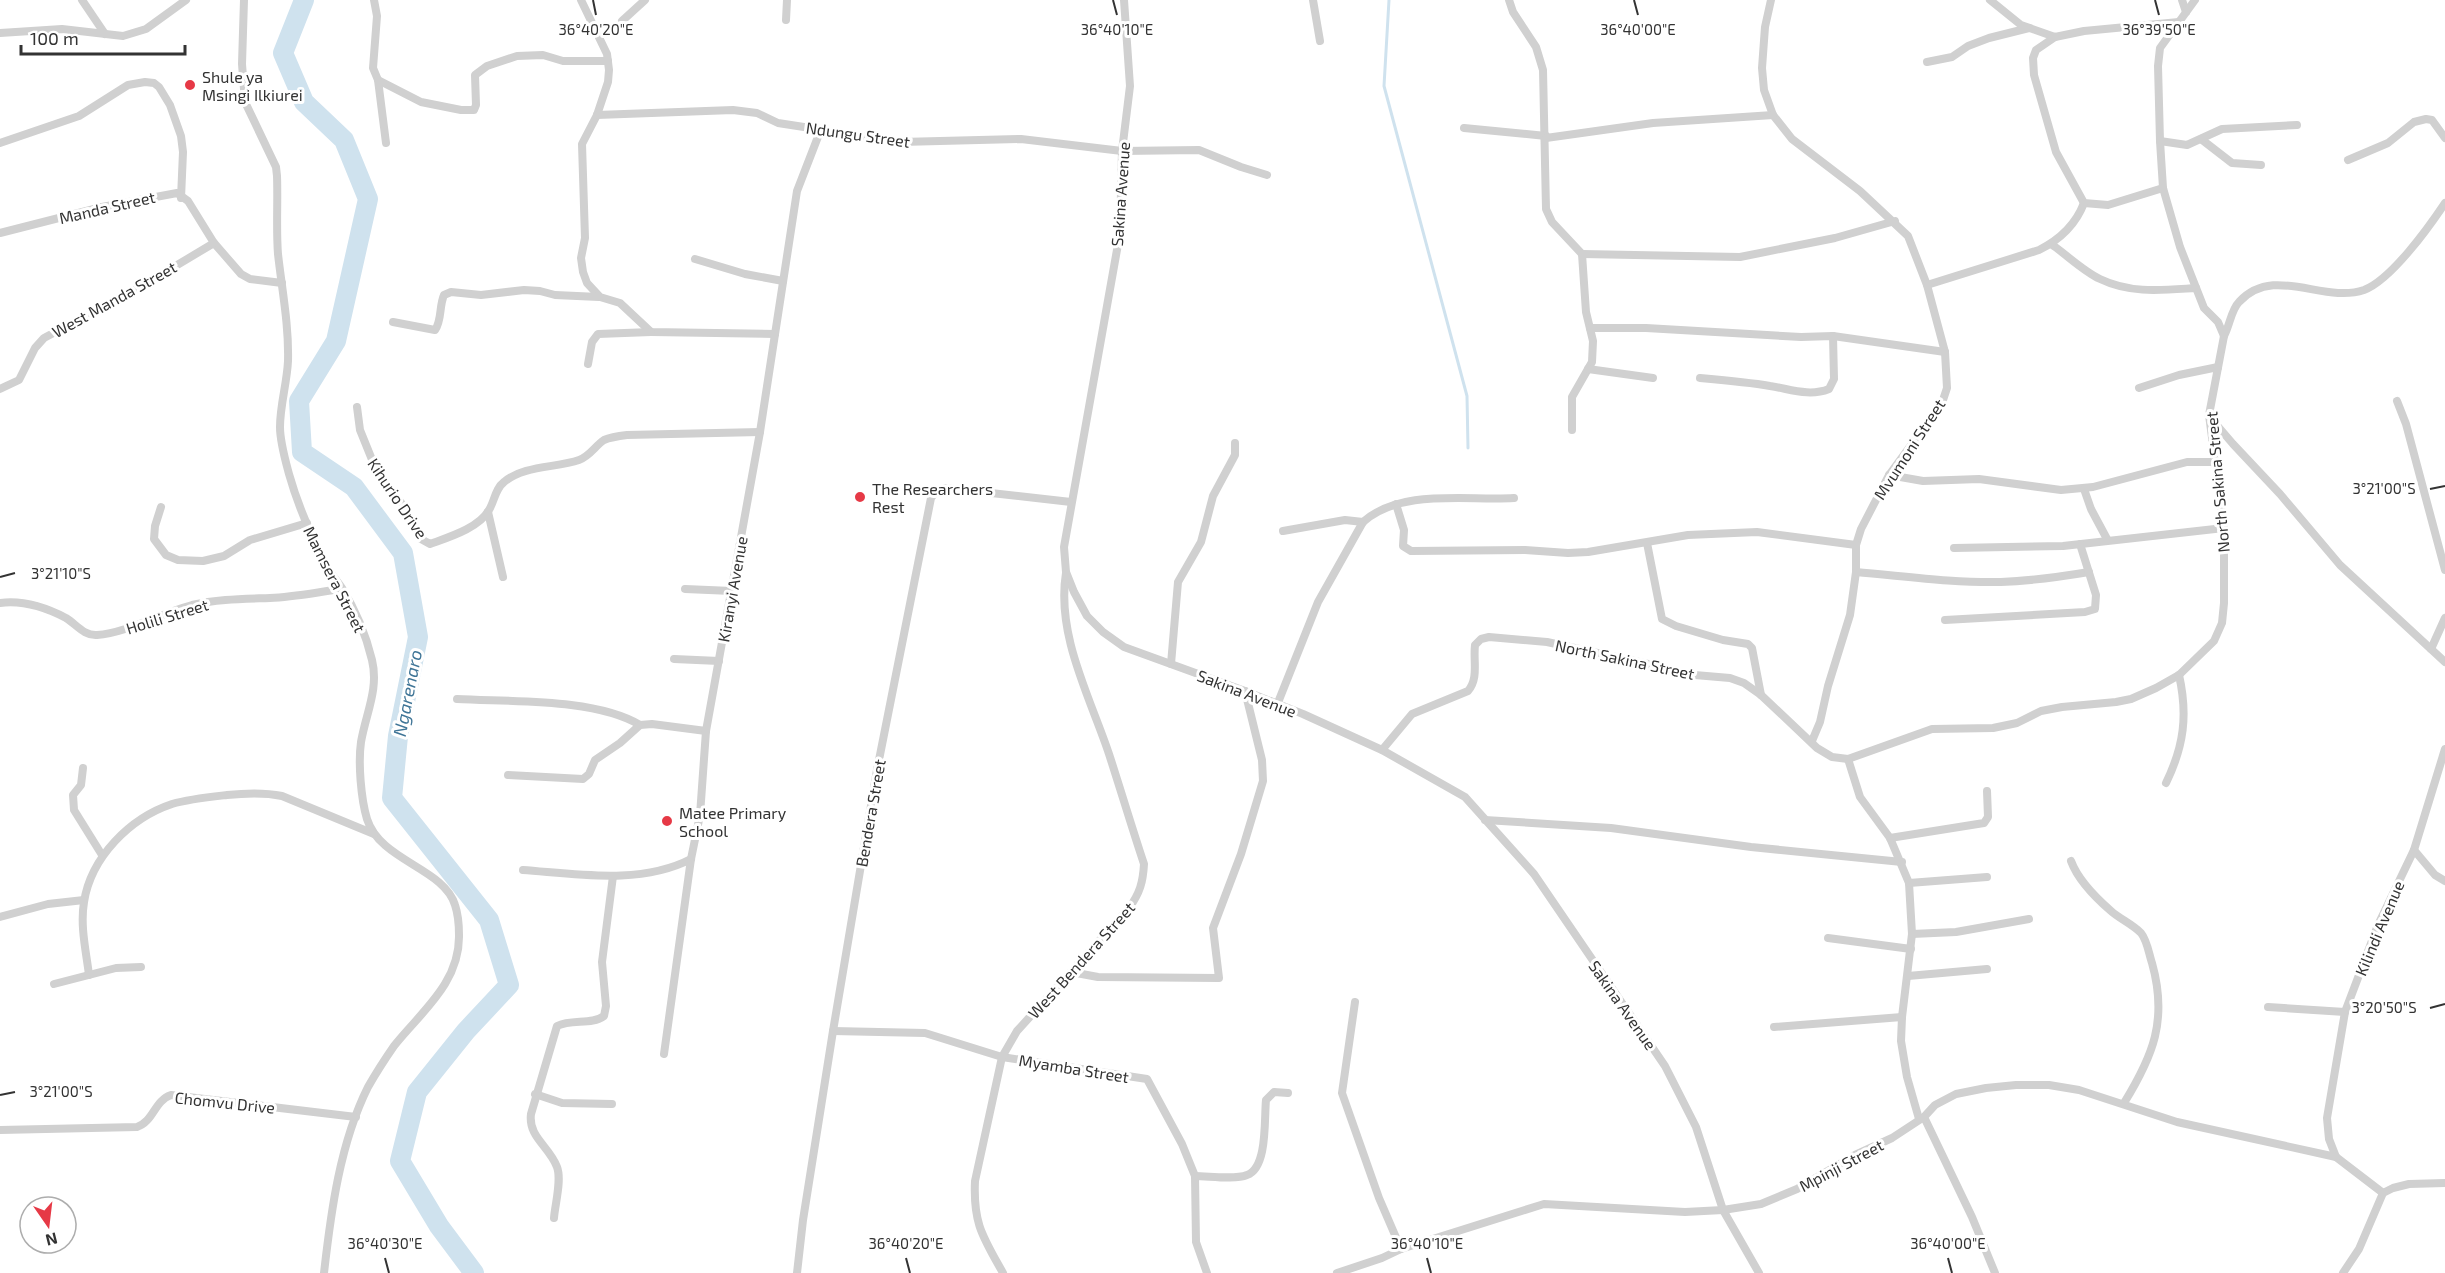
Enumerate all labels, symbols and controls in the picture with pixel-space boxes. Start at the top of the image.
scale bar [21,18,184,56]
text: 36°40'20"E [559,20,633,38]
text: 36°40'10"E [1081,20,1153,38]
text: 36°40'00"E [1600,20,1676,38]
text: 36°39'50"E [2122,20,2196,38]
text: 100 m [30,27,79,49]
place label: Shule ya Msingi Ilkiurei [202,67,303,104]
marker: Shule ya Msingi Ilkiurei [183,78,197,92]
street label: Ndungu Street [805,117,911,151]
street label: Sakina Avenue [1107,141,1133,247]
street label: Manda Street [57,187,157,227]
street label: West Manda Street [48,257,180,341]
street label: Mvumoni Street [1869,395,1949,503]
street label: North Sakina Street [2201,411,2233,553]
street label: Kihurio Drive [364,454,432,542]
place label: The Researchers Rest [872,479,993,516]
text: 3°21'00"S [2352,479,2416,497]
marker: The Researchers Rest [853,490,867,504]
street label: Mamsera Street [300,523,370,635]
street label: Kiranyi Avenue [713,535,751,643]
text: 3°21'10"S [31,564,91,582]
street label: Holili Street [123,594,211,638]
street label: North Sakina Street [1554,635,1696,683]
water label: Ngarenaro [388,648,426,738]
street label: Sakina Avenue [1195,665,1299,721]
street label: Bendera Street [851,758,889,868]
place label: Matee Primary School [679,803,787,840]
marker: Matee Primary School [660,814,674,828]
street label: Kilindi Avenue [2350,878,2408,978]
street label: West Bendera Street [1024,898,1138,1022]
street label: Sakina Avenue [1585,957,1661,1053]
text: 3°20'50"S [2351,998,2417,1016]
street label: Myamba Street [1018,1050,1130,1086]
text: 3°21'00"S [29,1082,93,1100]
street label: Chomvu Drive [174,1087,276,1117]
street label: Mpinji Street [1796,1135,1887,1196]
north arrow [18,1195,78,1255]
text: N [44,1229,60,1251]
text: 36°40'30"E [348,1234,422,1252]
text: 36°40'20"E [869,1234,943,1252]
text: 36°40'10"E [1391,1234,1463,1252]
text: 36°40'00"E [1910,1234,1986,1252]

